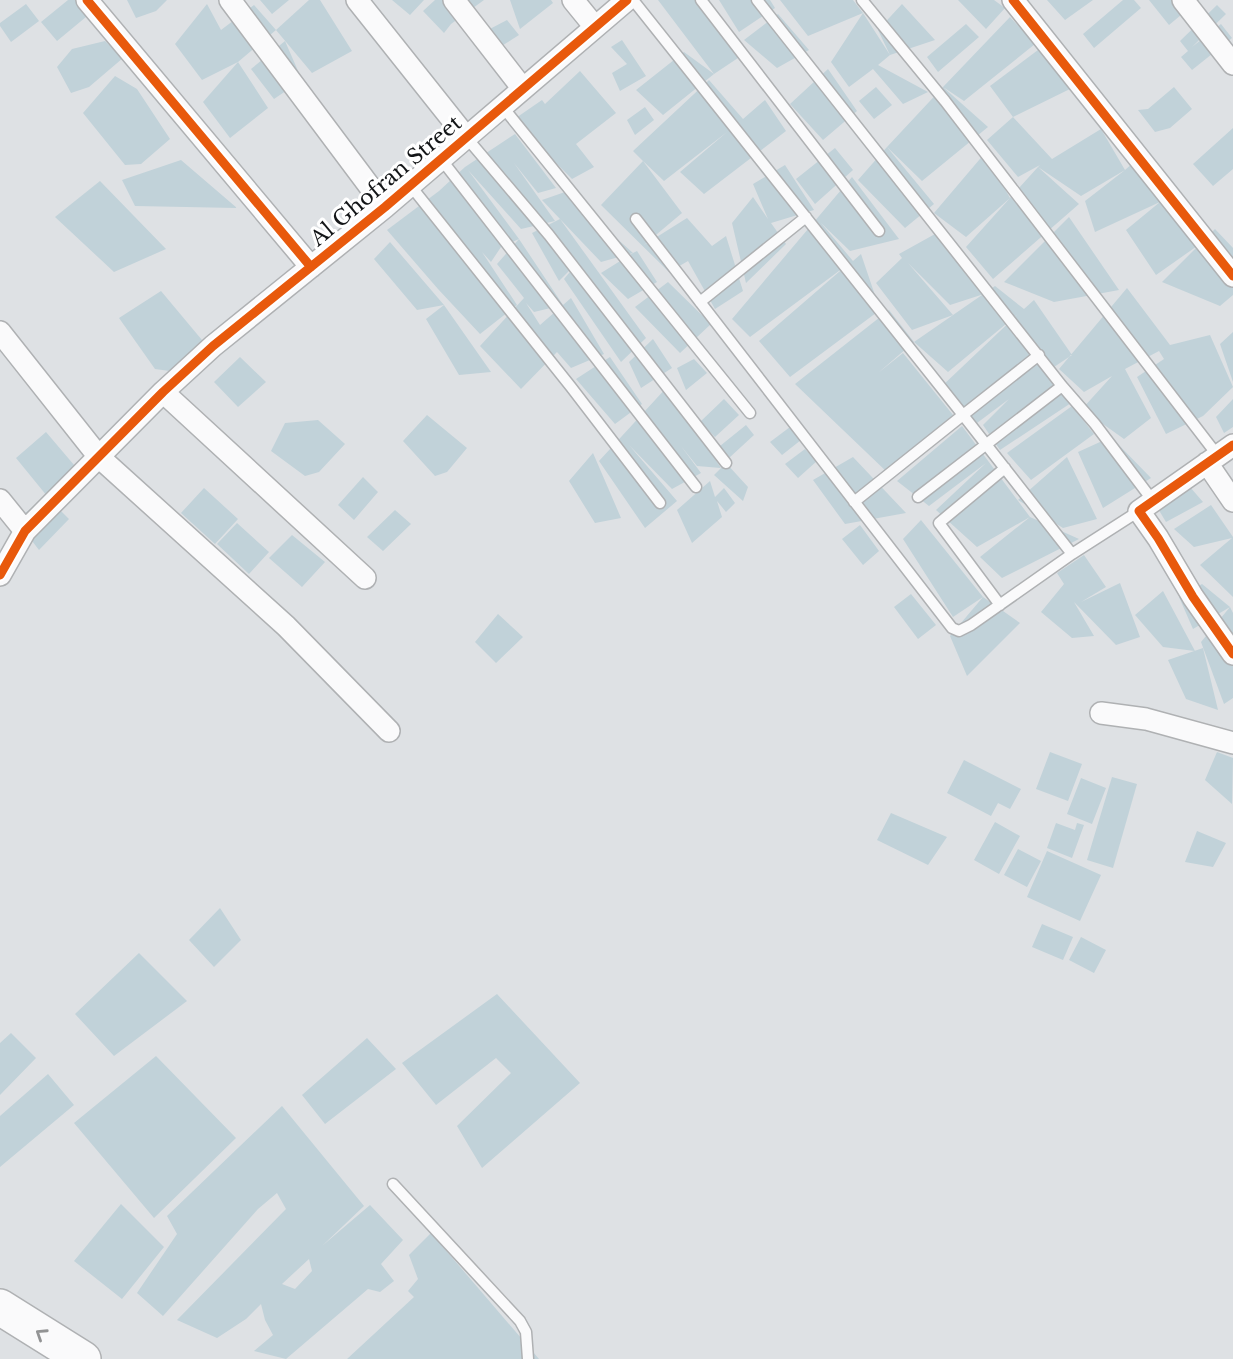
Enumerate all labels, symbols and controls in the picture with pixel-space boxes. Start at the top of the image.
street label: Al Ghofran Street [304,110,467,253]
one-way arrow [36,1329,49,1342]

